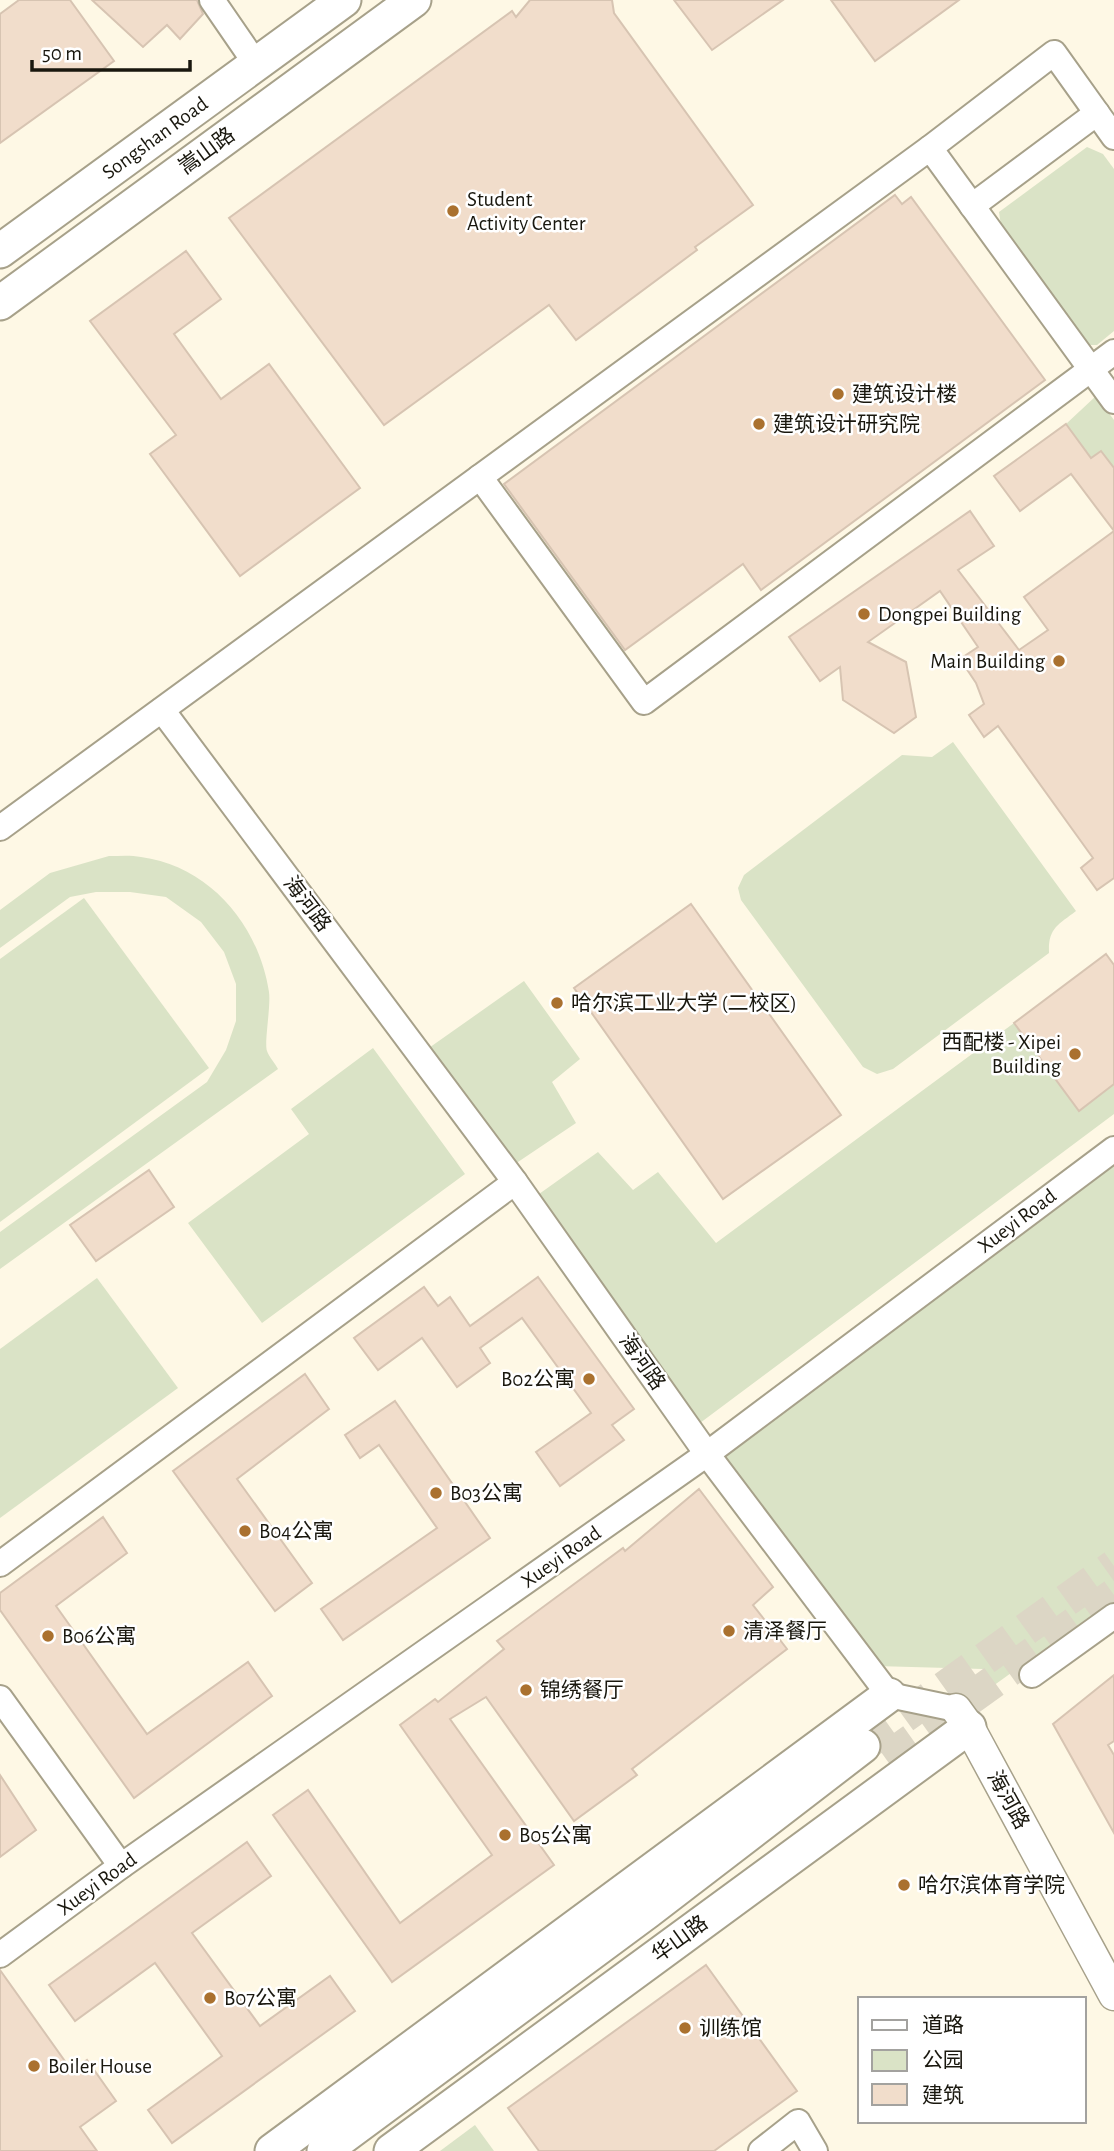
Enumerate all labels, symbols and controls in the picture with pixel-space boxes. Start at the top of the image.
scale bar [32,28,189,72]
text: 50 m [42,43,82,64]
street label: Songshan Road [98,93,212,183]
street label: 嵩山路 [175,123,239,178]
place label: Student Activity Center [467,189,586,234]
marker: Student Activity Center [445,203,461,219]
place label: 建筑设计楼 [852,383,957,405]
marker: 建筑设计楼 [830,386,846,402]
place label: 建筑设计研究院 [773,413,920,435]
marker: 建筑设计研究院 [751,416,767,432]
place label: Dongpei Building [878,604,1022,625]
marker: Dongpei Building [856,606,872,622]
place label: Main Building [930,651,1046,672]
marker: Main Building [1051,653,1067,669]
street label: 海河路 [280,872,335,935]
place label: 哈尔滨工业大学 (二校区) [571,992,797,1014]
marker: 哈尔滨工业大学 (二校区) [549,995,565,1011]
place label: 西配楼 - Xipei Building [942,1031,1062,1077]
marker: 西配楼 - Xipei Building [1067,1046,1083,1062]
street label: Xueyi Road [974,1185,1060,1257]
street label: 海河路 [615,1330,669,1394]
place label: B02公寓 [501,1368,575,1390]
marker: B02公寓 [581,1371,597,1387]
place label: B03公寓 [450,1482,523,1504]
marker: B03公寓 [428,1485,444,1501]
place label: B04公寓 [259,1520,333,1542]
street label: Xueyi Road [517,1522,605,1592]
marker: B04公寓 [237,1523,253,1539]
place label: 清泽餐厅 [743,1620,827,1642]
marker: 清泽餐厅 [721,1623,737,1639]
place label: B06公寓 [62,1625,136,1647]
marker: B06公寓 [40,1628,56,1644]
place label: 锦绣餐厅 [540,1679,624,1701]
marker: 锦绣餐厅 [518,1682,534,1698]
street label: 海河路 [984,1767,1033,1833]
place label: B05公寓 [519,1824,592,1846]
marker: B05公寓 [497,1827,513,1843]
street label: Xueyi Road [54,1848,140,1919]
place label: 哈尔滨体育学院 [918,1874,1065,1896]
marker: 哈尔滨体育学院 [896,1877,912,1893]
street label: 华山路 [648,1911,712,1966]
place label: B07公寓 [224,1987,297,2009]
marker: B07公寓 [202,1990,218,2006]
legend [858,1997,1086,2123]
text: 道路 [922,2014,964,2036]
place label: 训练馆 [699,2017,762,2039]
marker: 训练馆 [677,2020,693,2036]
text: 公园 [922,2049,964,2071]
place label: Boiler House [48,2056,152,2077]
marker: Boiler House [26,2058,42,2074]
text: 建筑 [922,2084,964,2106]

